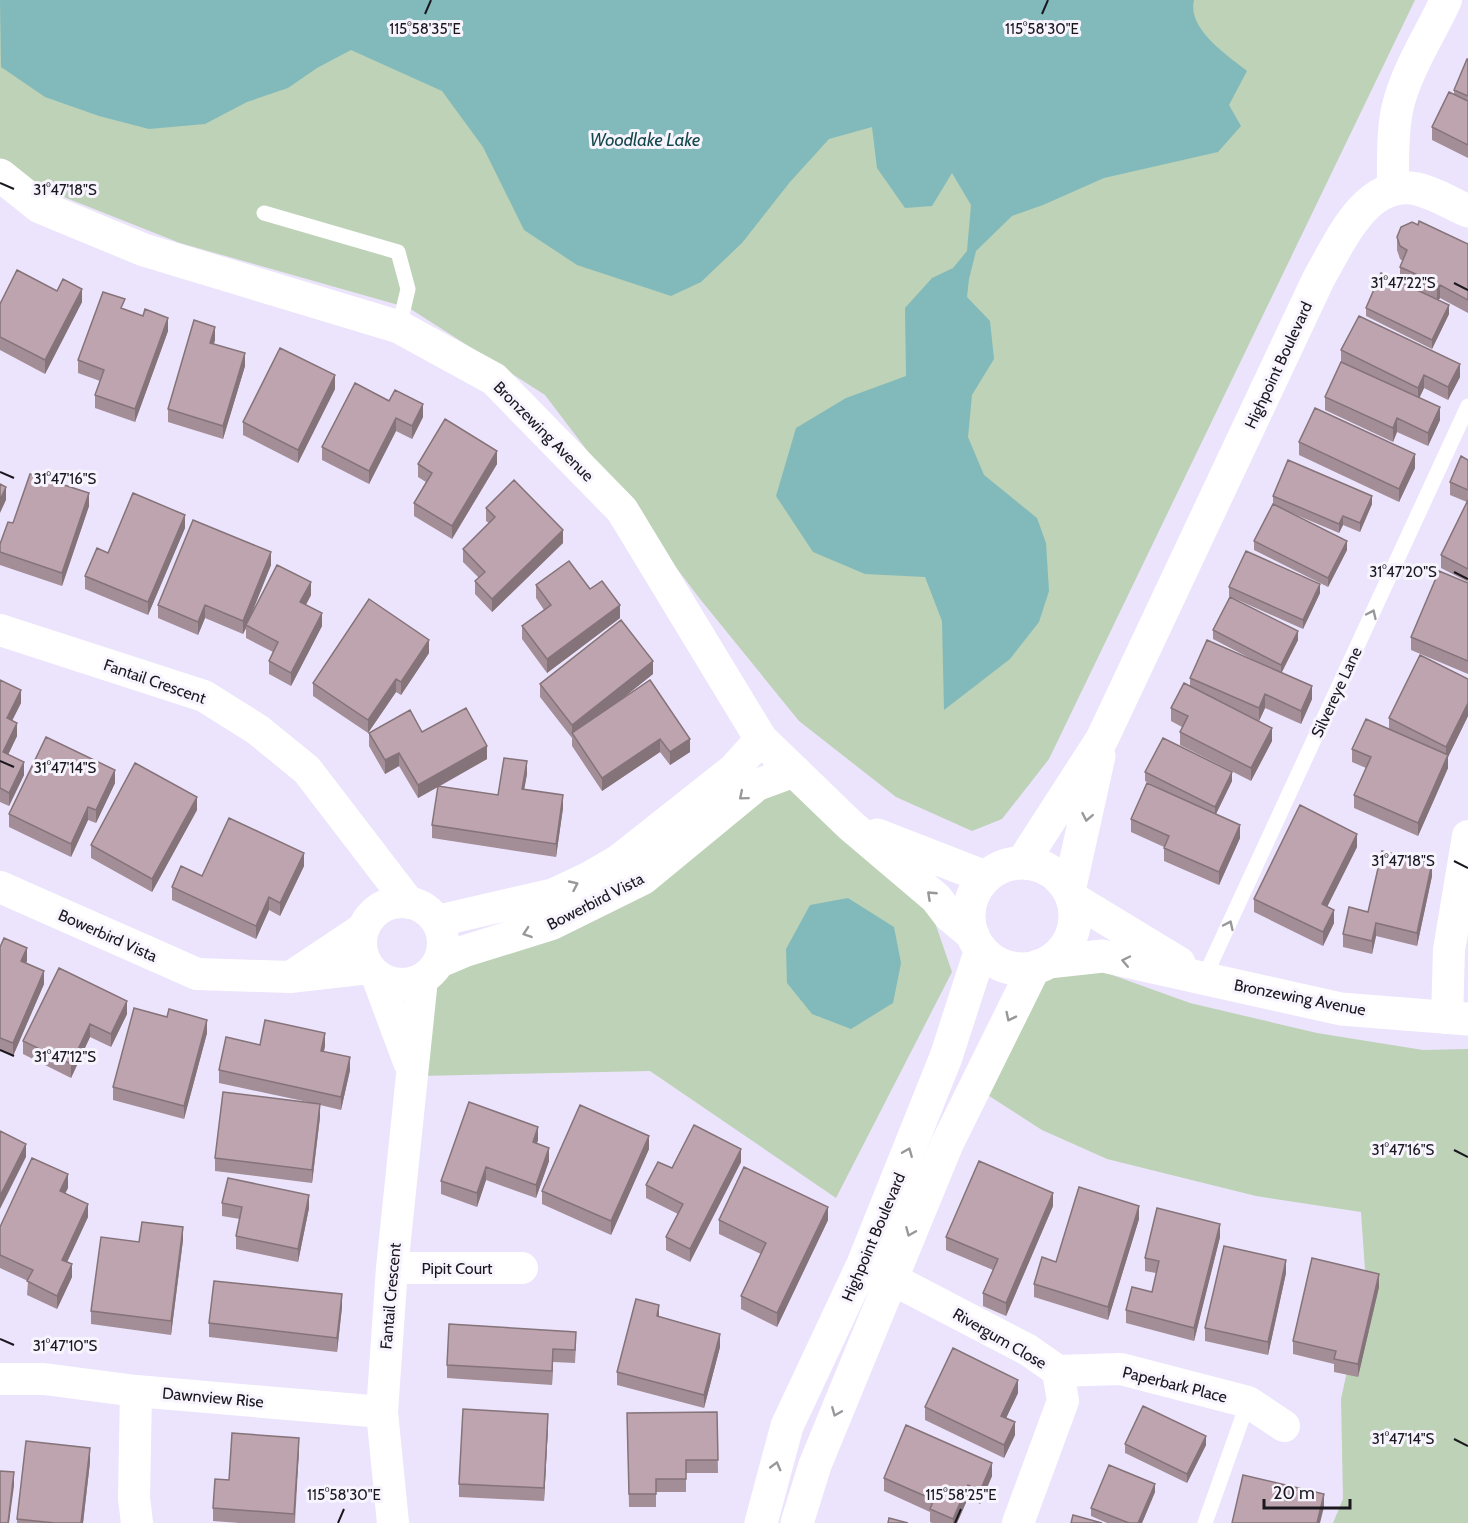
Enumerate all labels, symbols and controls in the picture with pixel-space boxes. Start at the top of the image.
text: 115°58'35"E [389,20,461,38]
text: 115°58'30"E [1005,20,1079,38]
water label: Woodlake Lake [590,129,700,151]
text: 31°47'18"S [33,181,97,199]
text: 31°47'22"S [1370,274,1436,292]
street label: Highpoint Boulevard [1241,299,1316,432]
street label: Bronzewing Avenue [490,377,598,485]
text: 31°47'16"S [34,470,97,488]
text: 31°47'20"S [1369,563,1437,581]
one-way arrow [1365,610,1377,621]
street label: Silvereye Lane [1307,644,1366,741]
street label: Fantail Crescent [101,655,209,708]
text: 31°47'14"S [34,759,97,777]
one-way arrow [739,789,750,800]
one-way arrow [1081,812,1094,822]
text: 31°47'18"S [1371,852,1435,870]
street label: Bowerbird Vista [544,869,647,934]
one-way arrow [568,880,579,892]
one-way arrow [928,891,939,902]
street label: Bowerbird Vista [55,905,160,966]
one-way arrow [1221,920,1233,931]
one-way arrow [522,926,533,938]
one-way arrow [1122,955,1132,968]
street label: Bronzewing Avenue [1232,975,1367,1020]
one-way arrow [1005,1010,1017,1021]
text: 31°47'12"S [34,1048,96,1066]
text: 31°47'16"S [1372,1141,1435,1159]
one-way arrow [901,1147,913,1158]
street label: Highpoint Boulevard [838,1170,909,1304]
one-way arrow [906,1226,918,1237]
street label: Fantail Crescent [376,1241,405,1350]
street label: Pipit Court [421,1259,493,1278]
street label: Rivergum Close [950,1304,1050,1373]
text: 31°47'10"S [33,1337,98,1355]
street label: Paperbark Place [1121,1362,1229,1407]
street label: Dawnview Rise [161,1384,264,1411]
one-way arrow [831,1406,843,1417]
text: 31°47'14"S [1372,1430,1435,1448]
one-way arrow [769,1462,781,1472]
scale bar [1264,1472,1350,1510]
text: 20 m [1273,1482,1315,1504]
text: 115°58'30"E [307,1486,381,1504]
text: 115°58'25"E [925,1486,997,1504]

